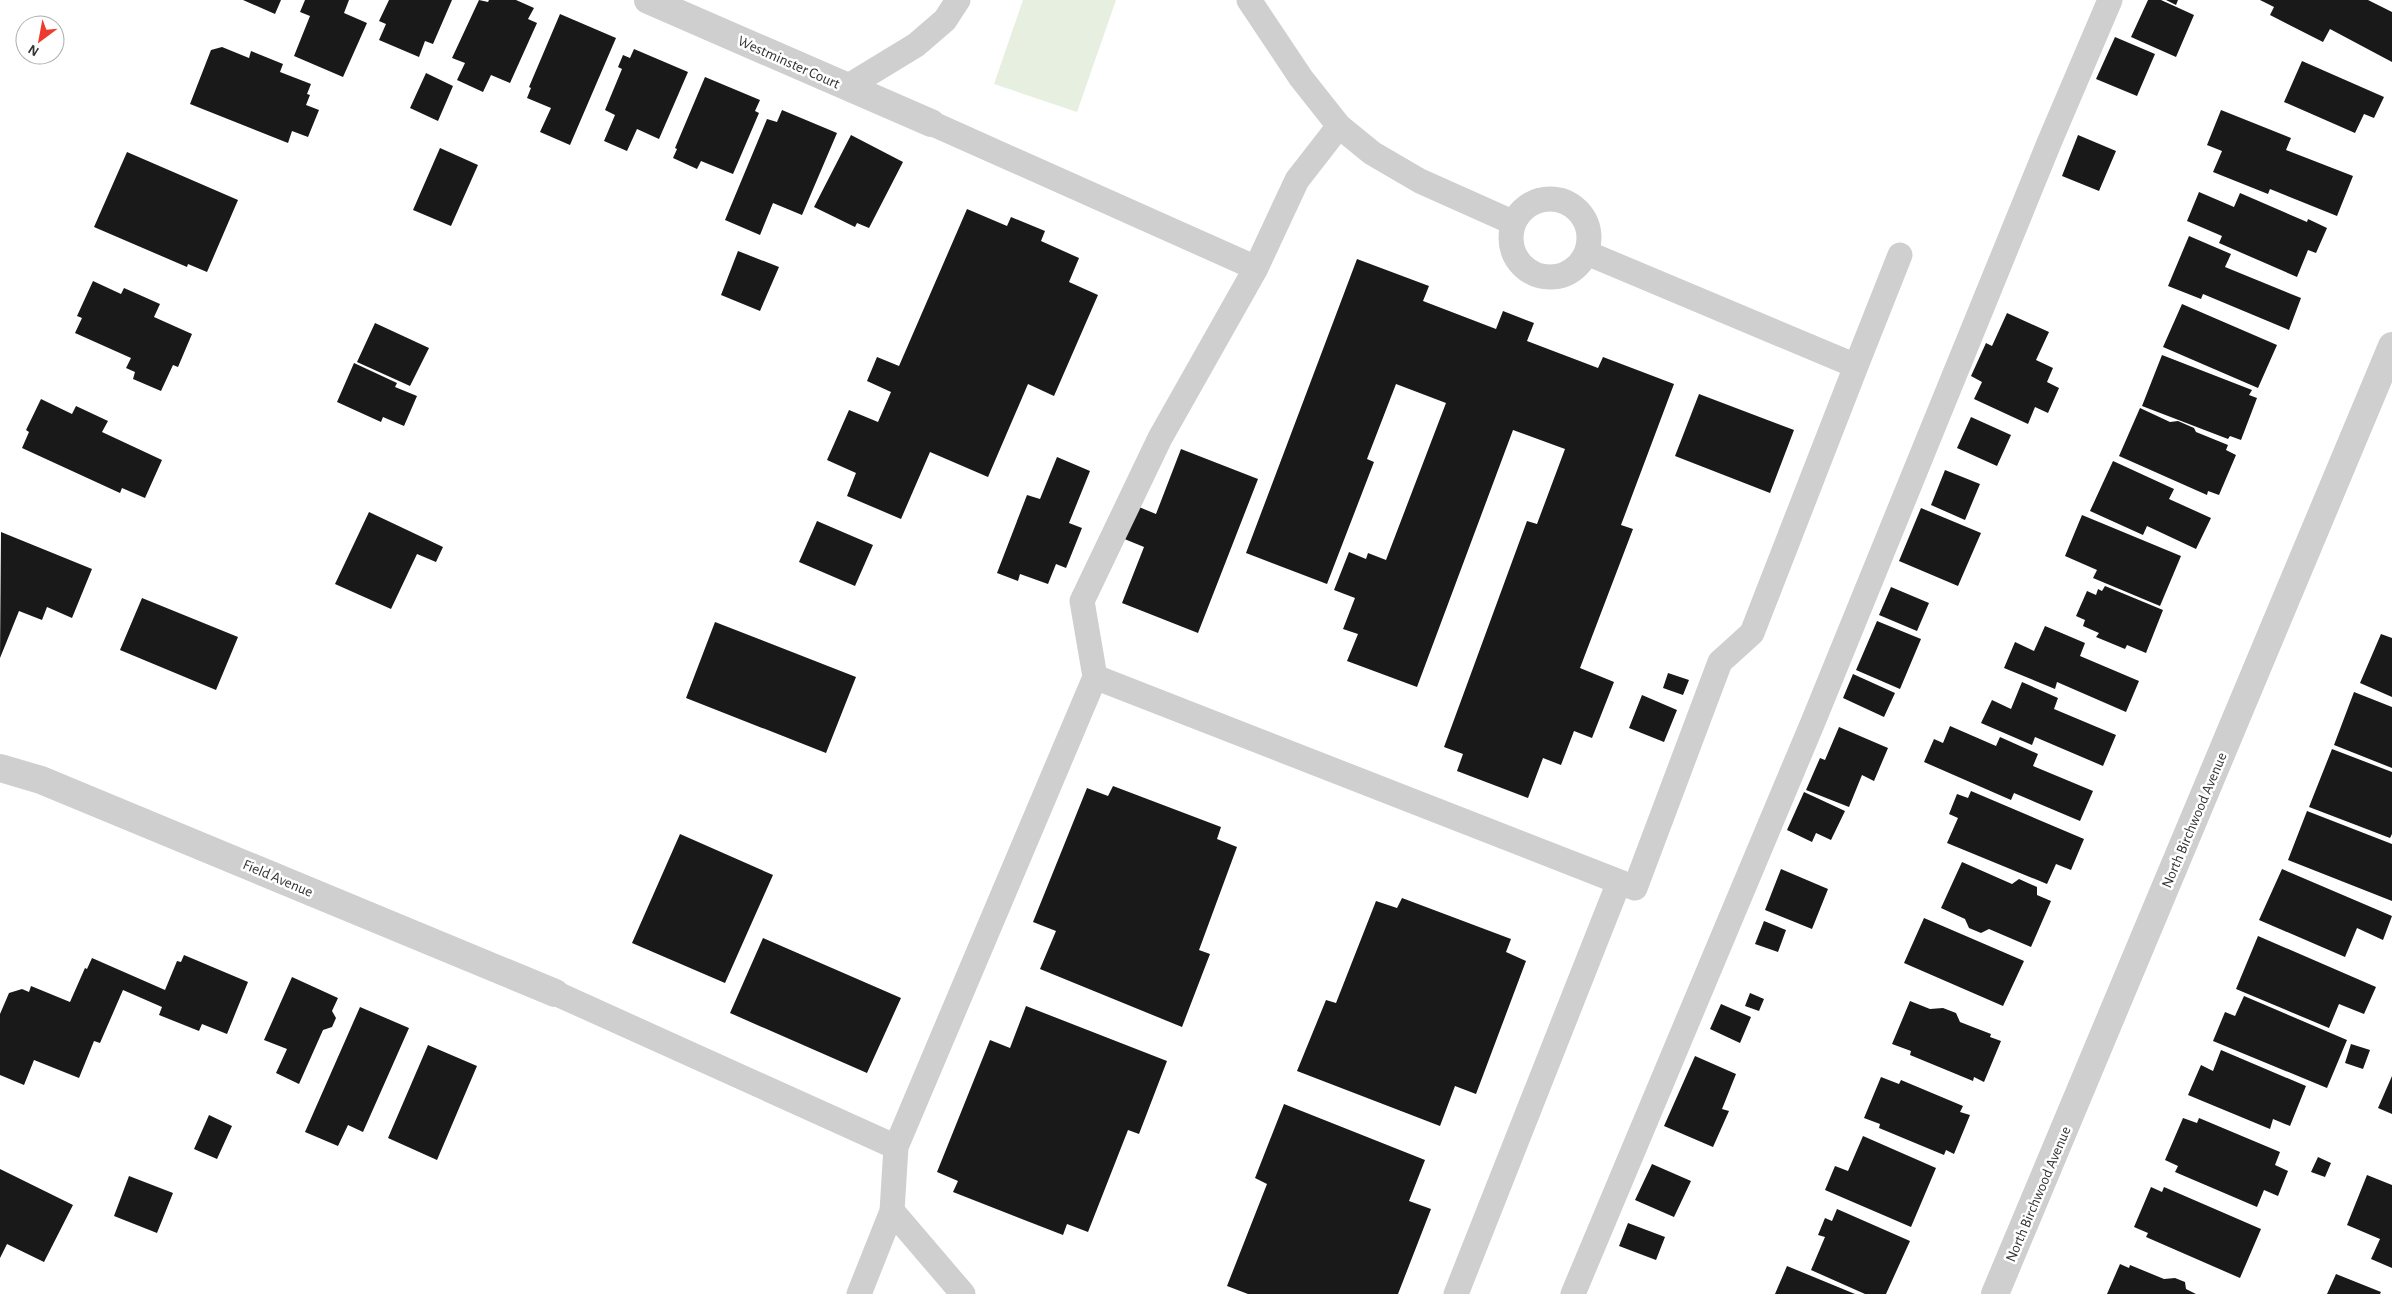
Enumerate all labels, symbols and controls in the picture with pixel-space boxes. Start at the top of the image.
north arrow [15,15,65,65]
street label: Westminster Court [736,33,842,92]
text: N [26,42,41,59]
street label: North Birchwood Avenue [2159,750,2230,890]
street label: Field Avenue [240,857,315,900]
street label: North Birchwood Avenue [2003,1124,2074,1264]

